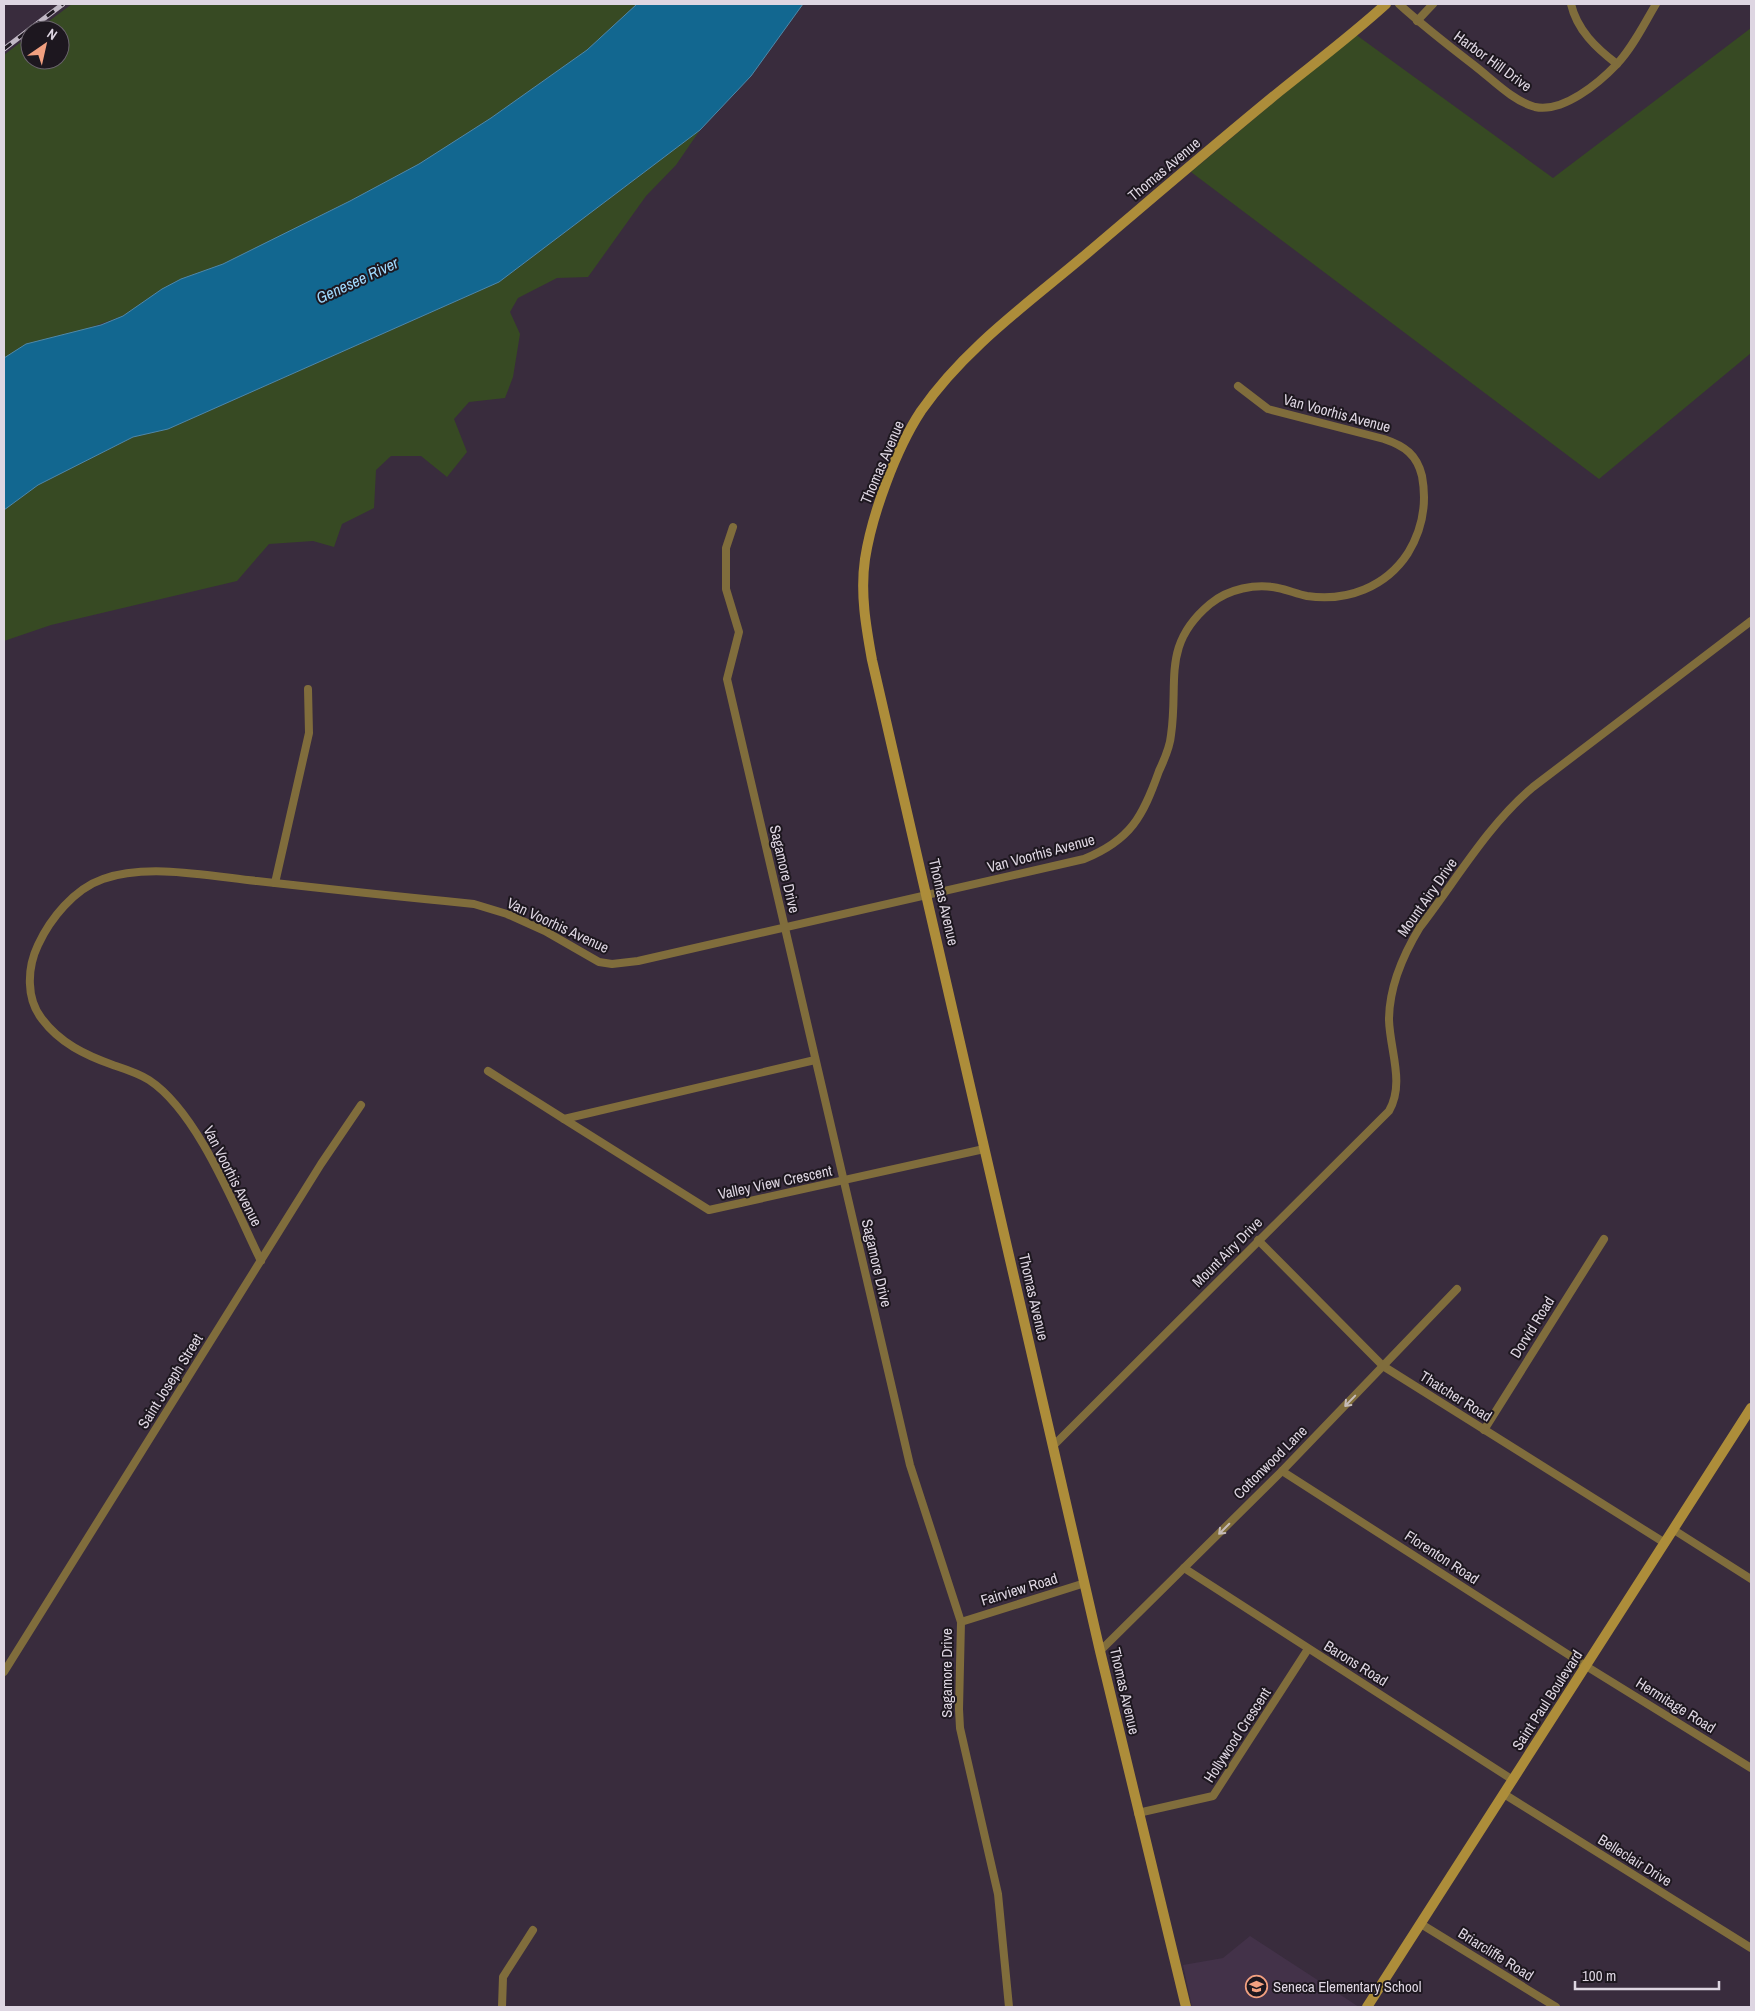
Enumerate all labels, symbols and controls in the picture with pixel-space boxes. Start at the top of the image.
north arrow [20,20,70,70]
text: N [44,24,61,44]
street label: Harbor Hill Drive [1450,26,1536,97]
street label: Thomas Avenue [1123,132,1205,206]
water label: Genesee River [312,251,402,309]
street label: Van Voorhis Avenue [1281,389,1393,437]
street label: Thomas Avenue [855,417,909,507]
street label: Sagamore Drive [765,823,805,915]
street label: Van Voorhis Avenue [985,829,1097,877]
street label: Mount Airy Drive [1392,853,1462,941]
street label: Thomas Avenue [924,856,964,948]
street label: Van Voorhis Avenue [504,892,613,958]
street label: Van Voorhis Avenue [199,1122,267,1230]
street label: Valley View Crescent [716,1160,834,1204]
street label: Mount Airy Drive [1187,1212,1267,1292]
street label: Sagamore Drive [857,1217,897,1309]
street label: Thomas Avenue [1014,1251,1054,1343]
street label: Dorvid Road [1505,1292,1559,1362]
street label: Saint Joseph Street [132,1329,208,1432]
street label: Thatcher Road [1416,1366,1496,1426]
one-way arrow [1344,1394,1356,1407]
street label: Cottonwood Lane [1228,1420,1312,1504]
one-way arrow [1217,1523,1230,1535]
street label: Florenton Road [1401,1525,1483,1589]
street label: Fairview Road [978,1567,1060,1611]
street label: Sagamore Drive [936,1628,957,1718]
street label: Barons Road [1320,1635,1392,1691]
street label: Thomas Avenue [1105,1645,1145,1737]
street label: Saint Paul Boulevard [1507,1646,1587,1754]
street label: Hermitage Road [1632,1672,1720,1738]
street label: Hollywood Crescent [1198,1683,1276,1787]
street label: Belleclair Drive [1594,1829,1676,1891]
street label: Briarcliffe Road [1454,1923,1538,1985]
scale bar [1575,1958,1719,1990]
text: 100 m [1582,1965,1616,1986]
school or university icon: Seneca Elementary School [1245,1974,1269,1998]
place label: Seneca Elementary School [1273,1976,1421,1997]

